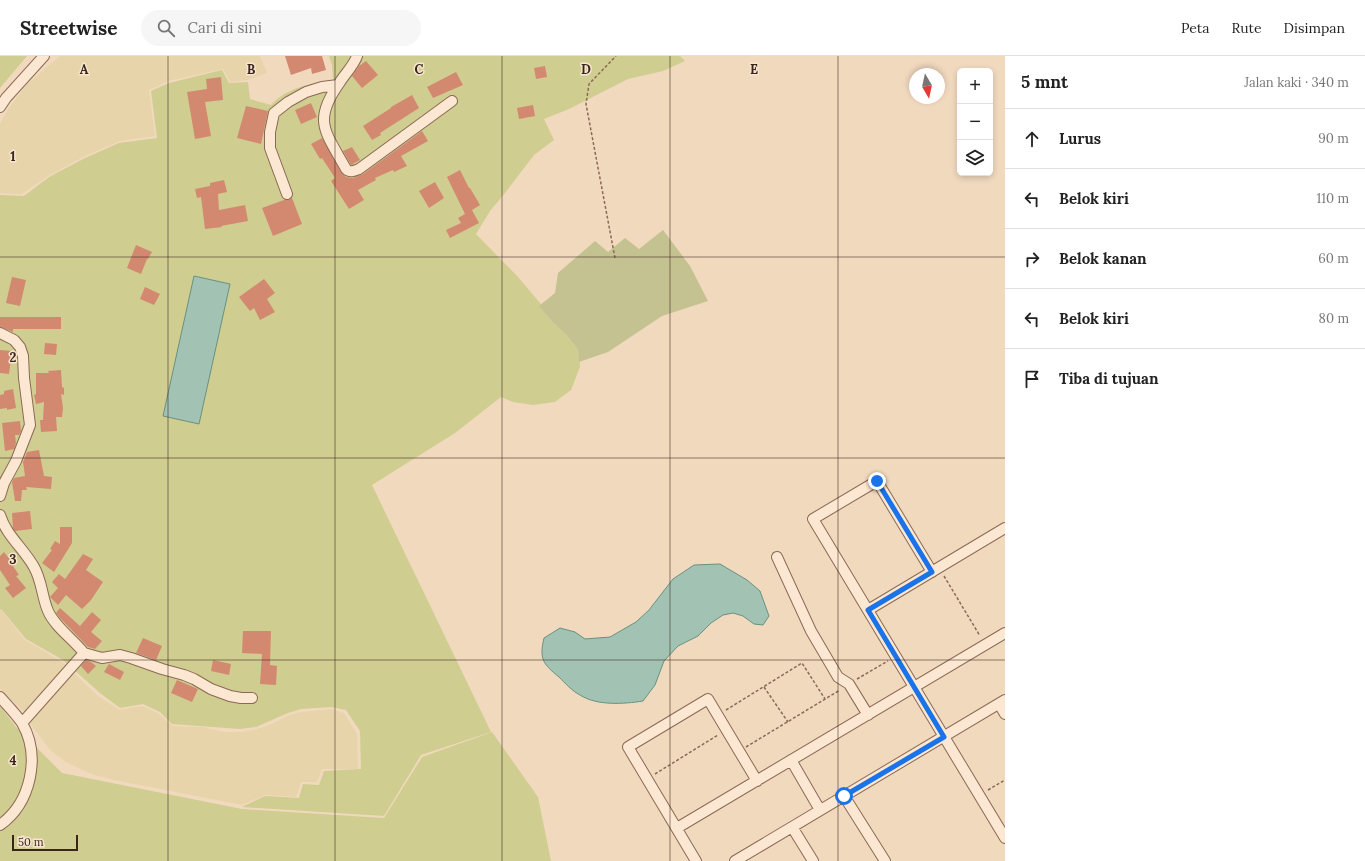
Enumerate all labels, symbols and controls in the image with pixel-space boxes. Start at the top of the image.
search box [141,10,421,46]
text: Streetwise [20,16,117,40]
icon: search [155,17,177,39]
text: Cari di sini [187,18,262,37]
text: Peta [1181,19,1209,37]
text: Rute [1231,19,1262,37]
text: Disimpan [1284,19,1345,37]
text: A [80,61,89,78]
text: B [247,61,256,78]
text: C [415,61,424,78]
text: D [581,61,591,78]
text: E [750,61,758,78]
north arrow [909,68,945,104]
map controls [957,68,993,176]
button: + [957,68,993,104]
text: 5 mnt [1021,71,1068,93]
text: Jalan kaki · 340 m [1244,74,1349,91]
button: − [957,104,993,140]
icon: ahead [1021,128,1043,150]
text: Lurus [1059,129,1101,148]
text: 90 m [1318,130,1349,147]
button: layers [957,140,993,176]
text: 1 [10,148,16,165]
icon: left [1021,188,1043,210]
text: Belok kiri [1059,189,1129,208]
text: 110 m [1316,190,1349,207]
icon: right [1021,248,1043,270]
text: Belok kanan [1059,249,1147,268]
text: 60 m [1318,250,1349,267]
icon: left [1021,308,1043,330]
text: Belok kiri [1059,309,1129,328]
text: 80 m [1319,310,1349,327]
text: 2 [10,349,17,366]
icon: arrive [1021,368,1043,390]
text: Tiba di tujuan [1059,369,1158,388]
route end [868,472,886,490]
text: 3 [9,551,17,568]
text: 4 [9,752,17,769]
route start [835,787,853,805]
scale bar [12,833,78,852]
text: 50 m [18,835,44,849]

